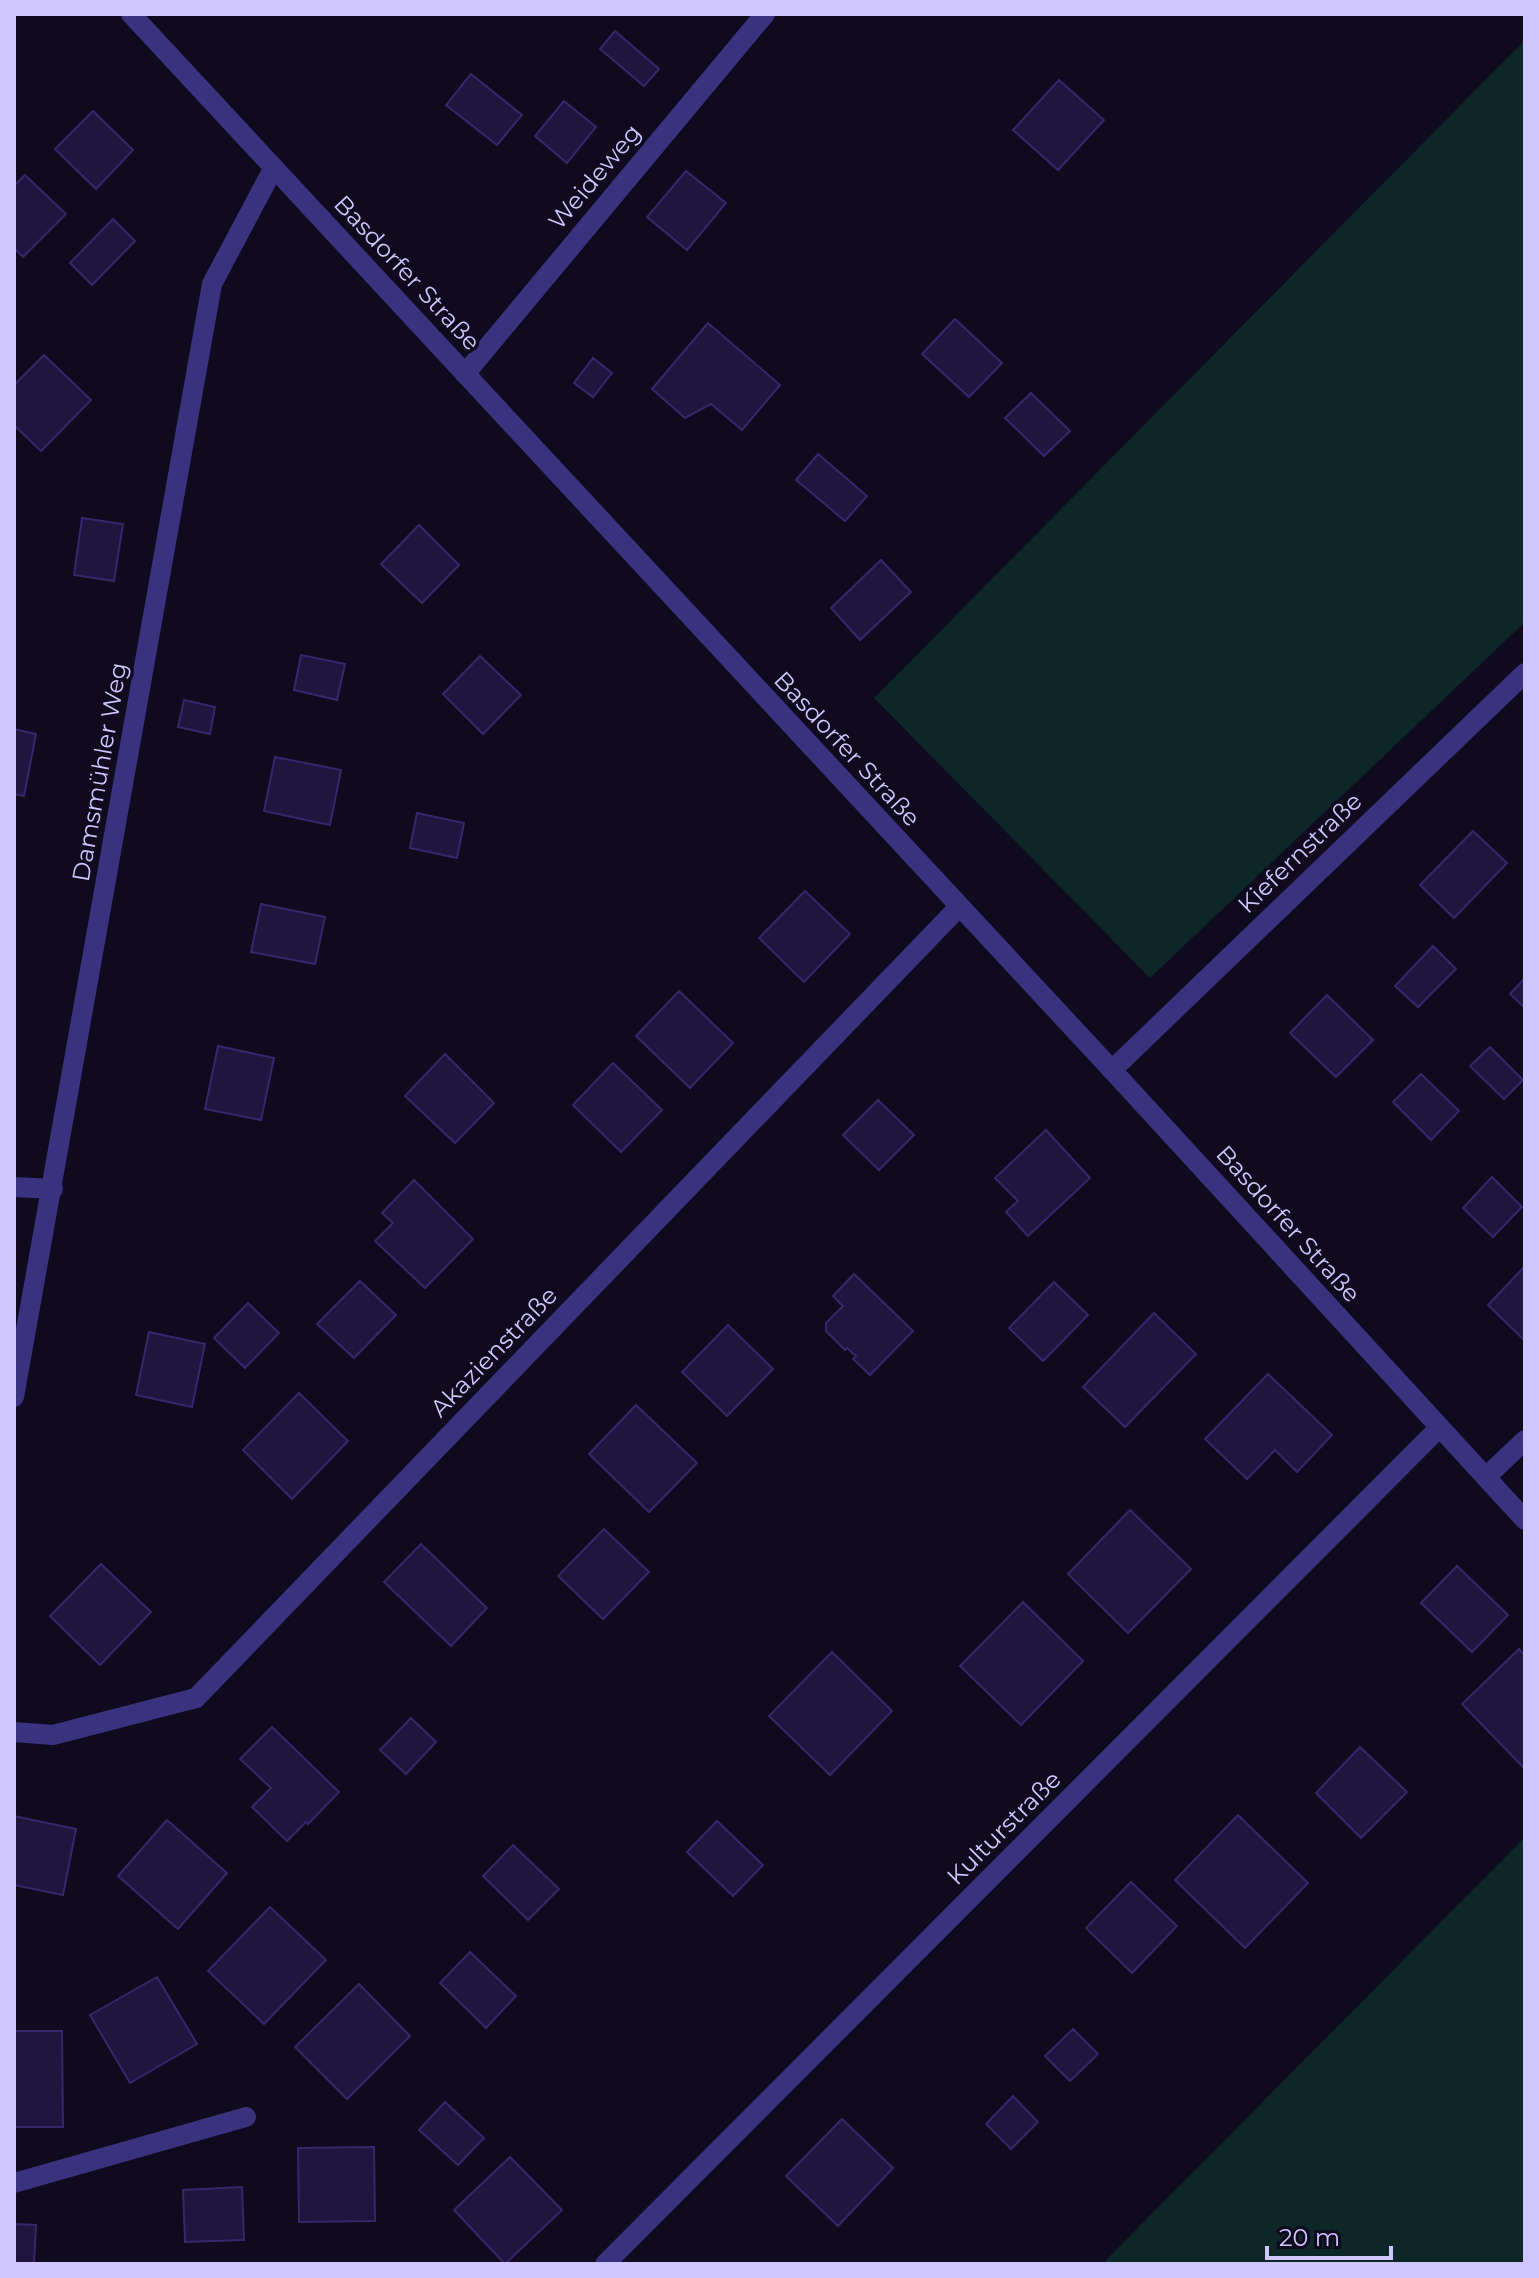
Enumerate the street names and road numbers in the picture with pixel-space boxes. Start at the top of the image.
street label: Weideweg [542,118,647,235]
street label: Basdorfer Straße [328,189,487,356]
street label: Damsmühler Weg [66,660,133,884]
street label: Basdorfer Straße [768,665,927,832]
street label: Kiefernstraße [1232,786,1368,919]
street label: Basdorfer Straße [1210,1139,1366,1308]
street label: Akazienstraße [424,1281,563,1423]
street label: Kulturstraße [941,1765,1067,1891]

